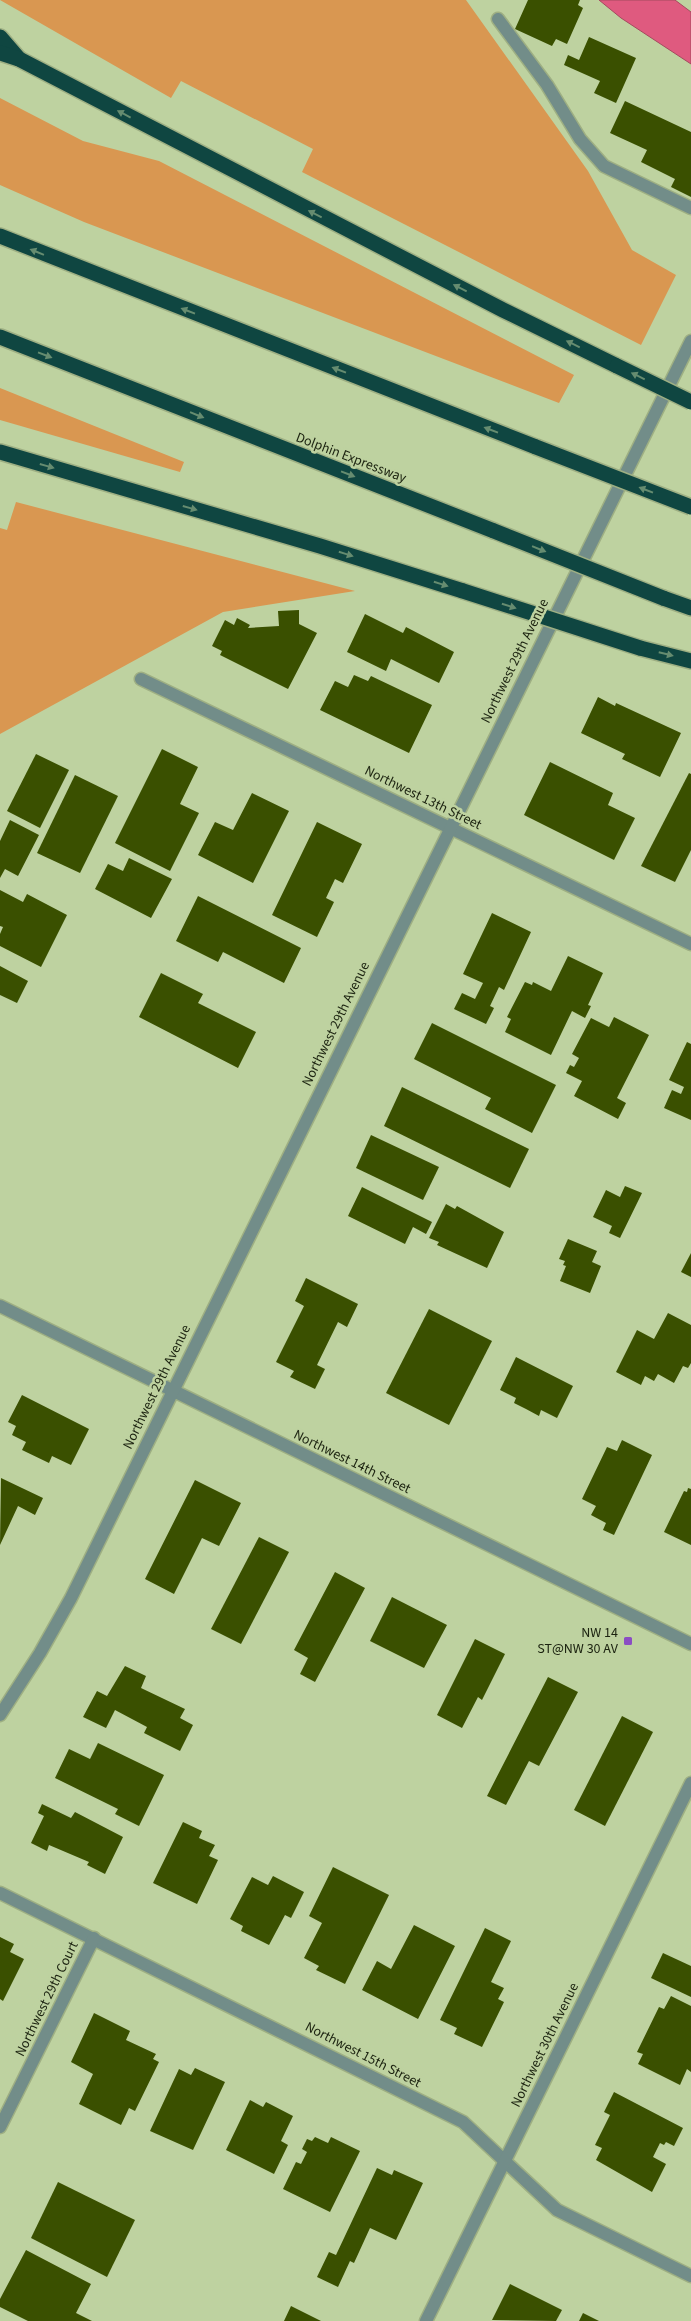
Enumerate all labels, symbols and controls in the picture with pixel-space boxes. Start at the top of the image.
one-way arrow [117,110,131,118]
one-way arrow [308,210,322,218]
one-way arrow [30,247,44,255]
one-way arrow [452,284,467,292]
one-way arrow [181,307,195,315]
one-way arrow [566,340,580,348]
one-way arrow [38,352,52,360]
one-way arrow [332,366,346,374]
one-way arrow [631,372,645,380]
one-way arrow [189,412,204,419]
one-way arrow [483,425,498,433]
street label: Dolphin Expressway [293,428,410,488]
one-way arrow [39,462,54,470]
one-way arrow [341,470,356,478]
one-way arrow [638,486,653,493]
one-way arrow [183,504,198,512]
one-way arrow [532,545,546,553]
one-way arrow [339,551,354,558]
one-way arrow [433,580,448,588]
street label: Northwest 29th Avenue [476,595,554,727]
one-way arrow [502,602,517,610]
one-way arrow [658,650,673,658]
street label: Northwest 13th Street [361,761,485,835]
street label: Northwest 29th Avenue [297,958,375,1090]
street label: Northwest 29th Avenue [118,1321,196,1453]
street label: Northwest 14th Street [290,1425,414,1499]
place label: NW 14 ST@NW 30 AV [537,1623,619,1659]
marker: NW 14 ST@NW 30 AV [622,1635,634,1647]
street label: Northwest 29th Court [10,1938,84,2060]
street label: Northwest 30th Avenue [506,1979,584,2111]
street label: Northwest 15th Street [301,2017,425,2093]

